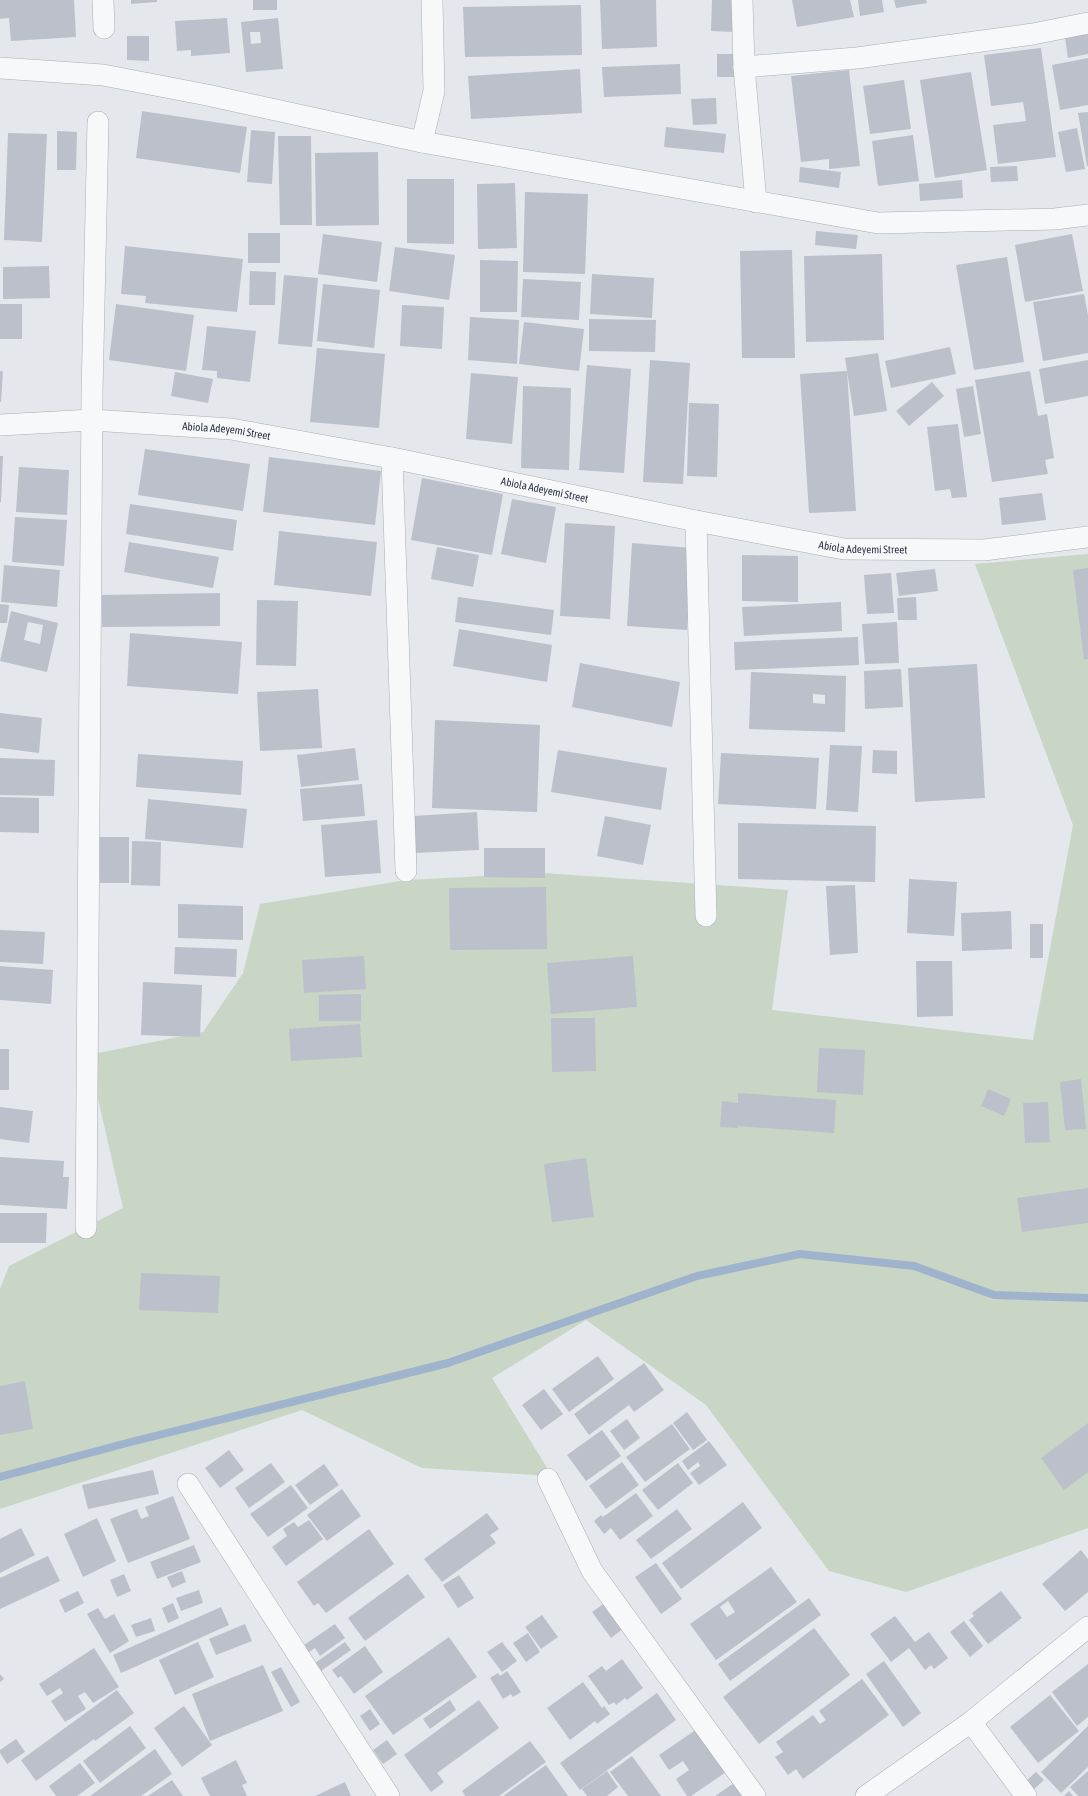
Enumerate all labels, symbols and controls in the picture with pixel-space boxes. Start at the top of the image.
street label: Abiola Adeyemi Street [182,420,271,442]
street label: Abiola Adeyemi Street [500,475,590,505]
street label: Abiola Adeyemi Street [818,538,907,555]

